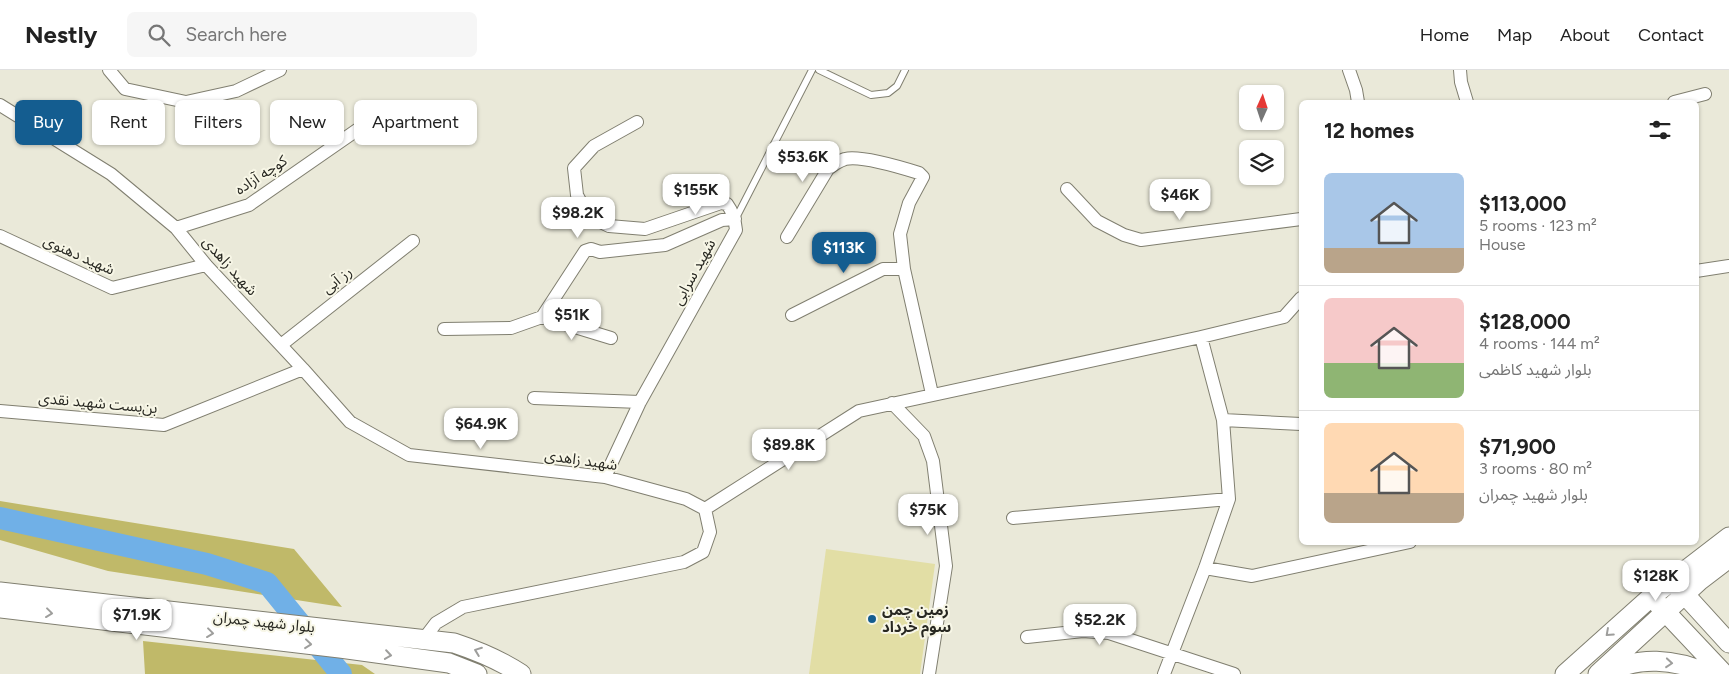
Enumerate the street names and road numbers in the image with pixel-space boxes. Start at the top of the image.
street label: کوچه آزاده [232,151,292,199]
street label: شهید دهنوی [41,231,118,279]
street label: شهید زاهدی [199,233,261,299]
street label: شهید سرابی [669,236,720,308]
street label: رز آبی [318,263,356,297]
street label: بن‌بست شهید نقدی [38,389,158,417]
street label: شهید زاهدی [543,446,619,474]
street label: بلوار شهید چمران [212,608,316,637]

